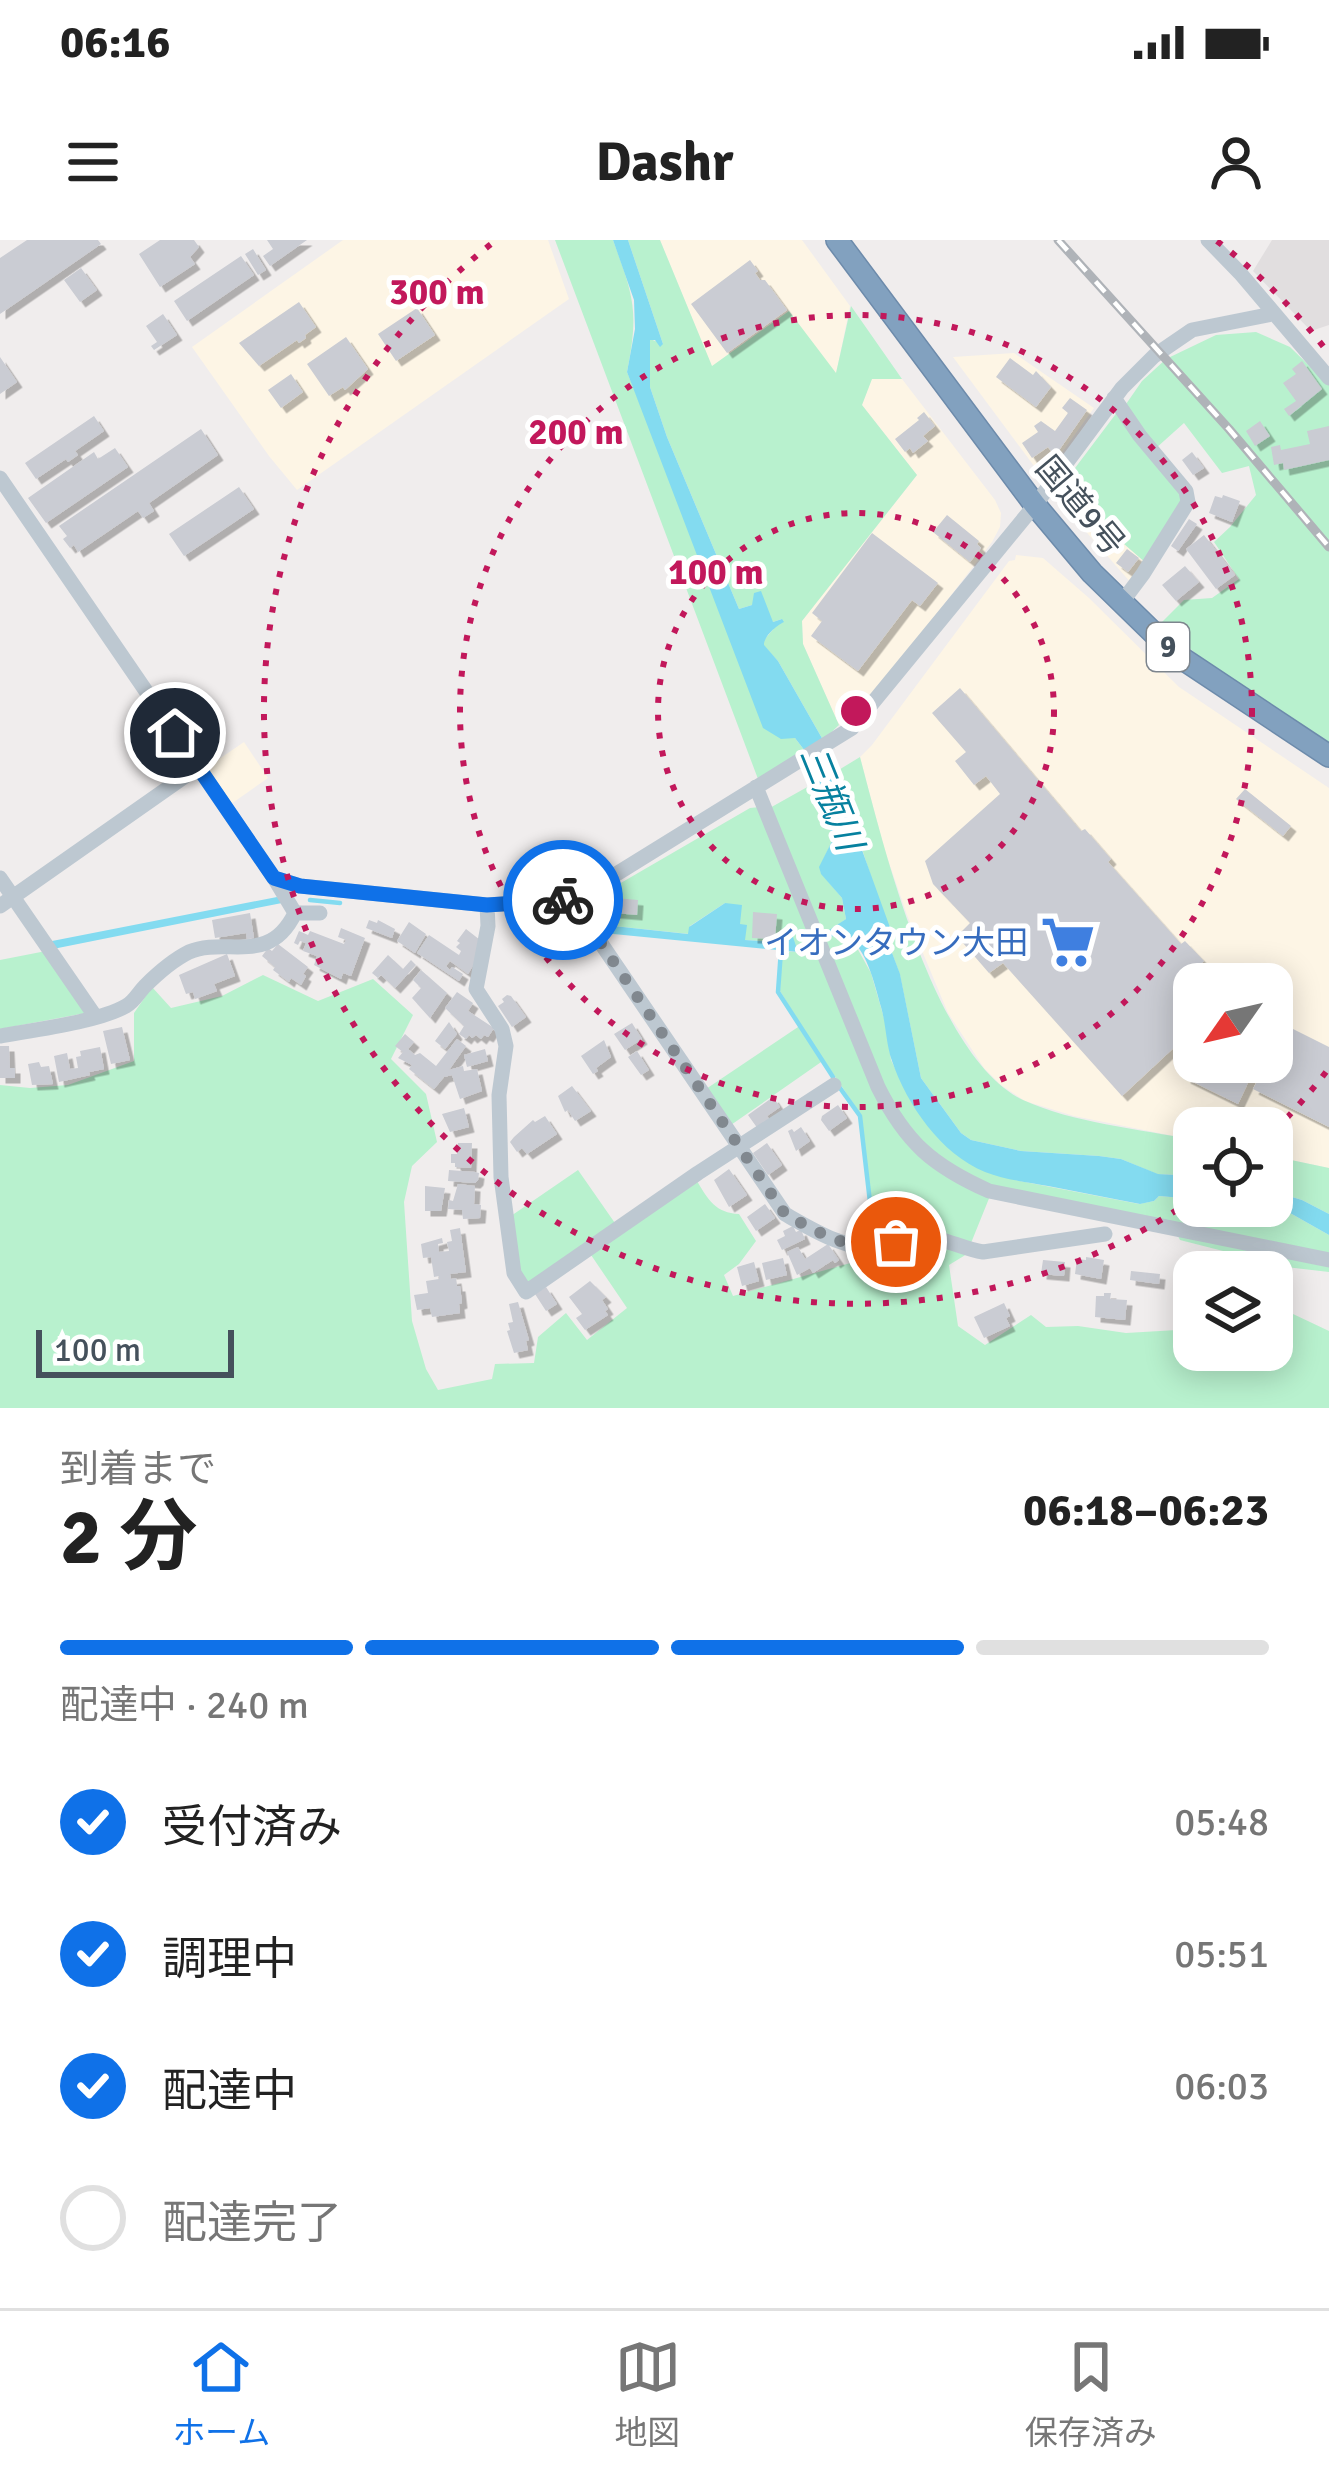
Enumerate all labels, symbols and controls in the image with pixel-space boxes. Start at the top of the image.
text: 06:16 [60,15,170,70]
icon: menu [60,129,126,195]
text: Dashr [596,129,733,196]
icon: person [1203,129,1269,195]
text: 300 m [389,270,485,315]
text: 200 m [528,410,624,455]
street label: 国道9号 [1027,448,1133,564]
text: 100 m [668,550,764,595]
road number: 9 [1147,623,1189,671]
pin [124,682,226,784]
centre of rings [835,690,877,732]
icon: home [142,700,208,766]
water label: 三瓶川 [790,740,873,861]
courier [503,840,623,960]
icon: bike [530,867,596,933]
supermarket icon: イオンタウン大田 [1039,913,1097,971]
place label: イオンタウン大田 [764,923,1028,964]
north arrow [1173,963,1293,1083]
map controls [1173,963,1293,1371]
button: locate [1173,1107,1293,1227]
pin [845,1191,947,1293]
icon: bag [863,1209,929,1275]
button: layers [1173,1251,1293,1371]
scale bar [36,1324,234,1377]
text: 100 m [54,1330,141,1371]
text: 到着まで [60,1445,216,1493]
text: 06:18–06:23 [1023,1483,1269,1538]
text: 2 分 [60,1490,197,1586]
text: 配達中 · 240 m [60,1681,309,1729]
icon: check [60,1789,126,1855]
text: 05:48 [1174,1798,1269,1846]
text: 受付済み [162,1800,342,1855]
icon: check [60,1921,126,1987]
text: 05:51 [1174,1930,1269,1978]
text: 調理中 [162,1932,297,1987]
icon: check [60,2053,126,2119]
text: 06:03 [1174,2062,1269,2110]
text: 配達中 [162,2064,297,2119]
text: 配達完了 [162,2196,342,2251]
tab: ホーム [172,2334,270,2454]
tab: 地図 [615,2334,681,2454]
tab: 保存済み [1025,2334,1157,2454]

